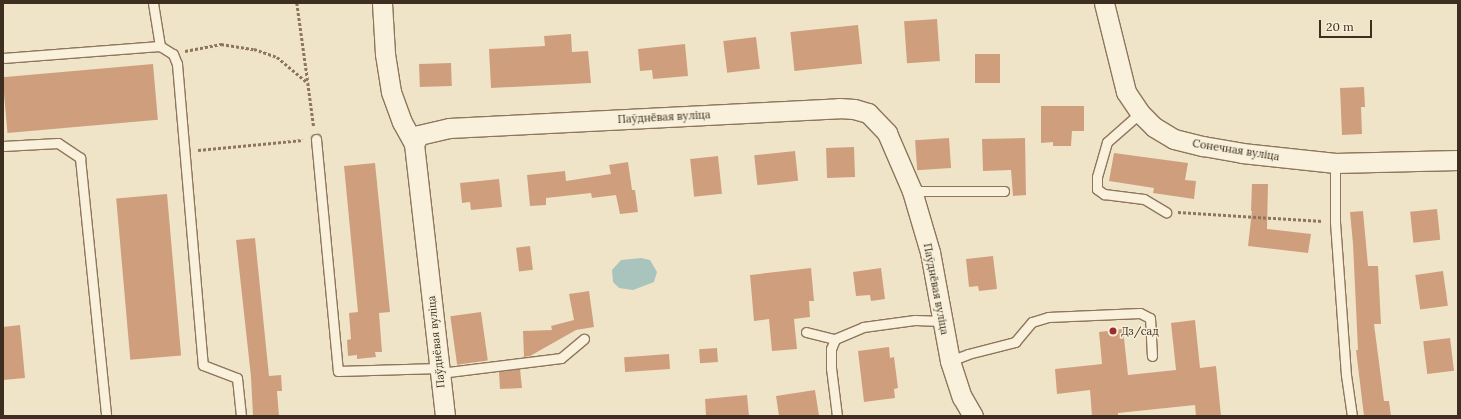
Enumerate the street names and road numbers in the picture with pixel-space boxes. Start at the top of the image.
street label: Паўднёвая вуліца [617,108,711,126]
street label: Сонечная вуліца [1191,137,1281,163]
street label: Паўднёвая вуліца [921,242,951,336]
street label: Паўднёвая вуліца [425,295,447,389]

